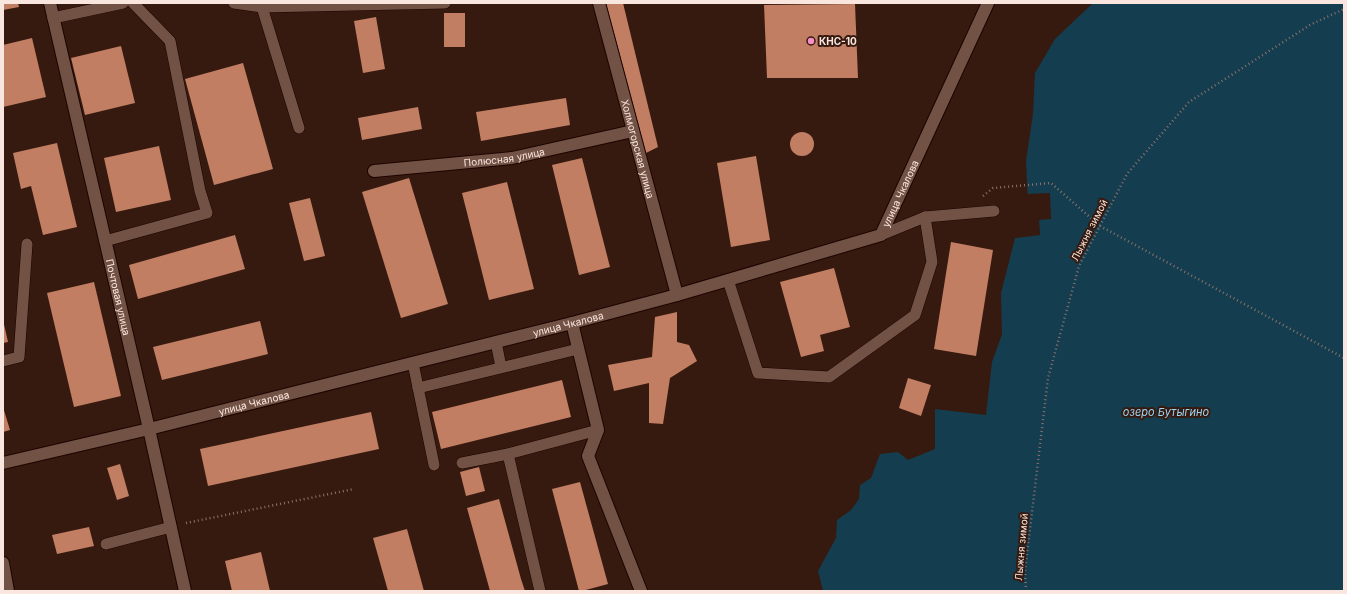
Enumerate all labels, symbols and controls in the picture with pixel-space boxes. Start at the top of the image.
place label: КНС-10 [819,35,857,47]
marker: КНС-10 [806,36,816,46]
street label: Холмогорская улица [619,98,657,200]
street label: Полюсная улица [463,145,546,169]
street label: улица Чкалова [880,158,921,229]
street label: Лыжня зимой [1068,197,1110,263]
street label: Почтовая улица [104,258,133,336]
street label: улица Чкалова [532,309,605,339]
street label: улица Чкалова [217,388,290,417]
water label: озеро Бутыгино [1123,405,1210,419]
street label: Лыжня зимой [1012,513,1030,581]

